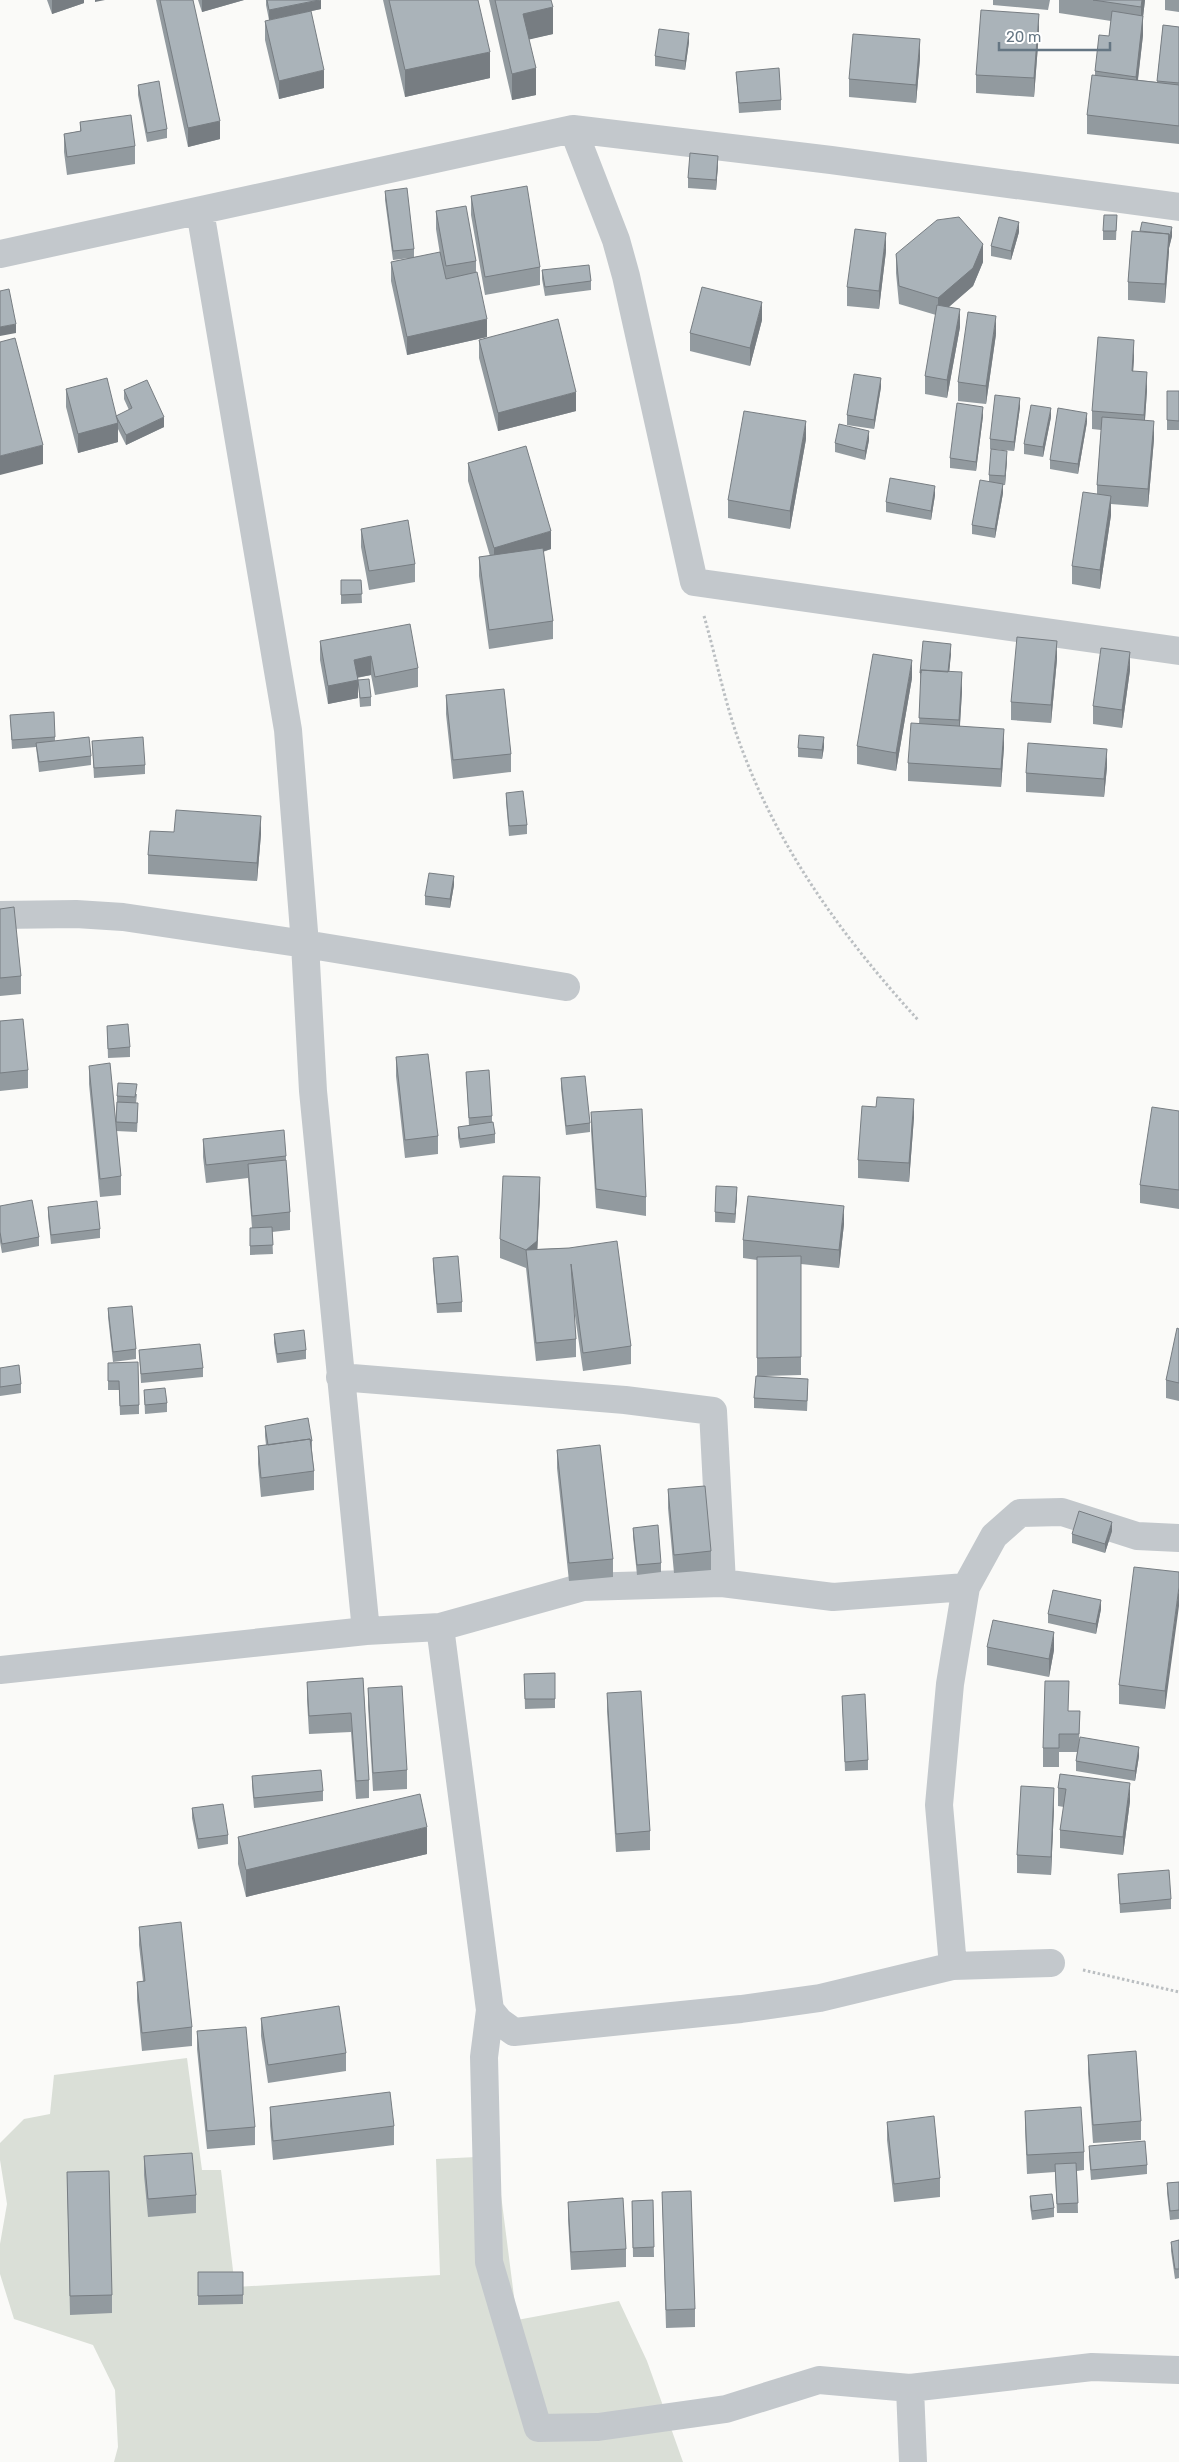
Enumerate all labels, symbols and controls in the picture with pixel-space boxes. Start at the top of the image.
scale bar [999,20,1110,52]
text: 20 m [1006,28,1041,46]

